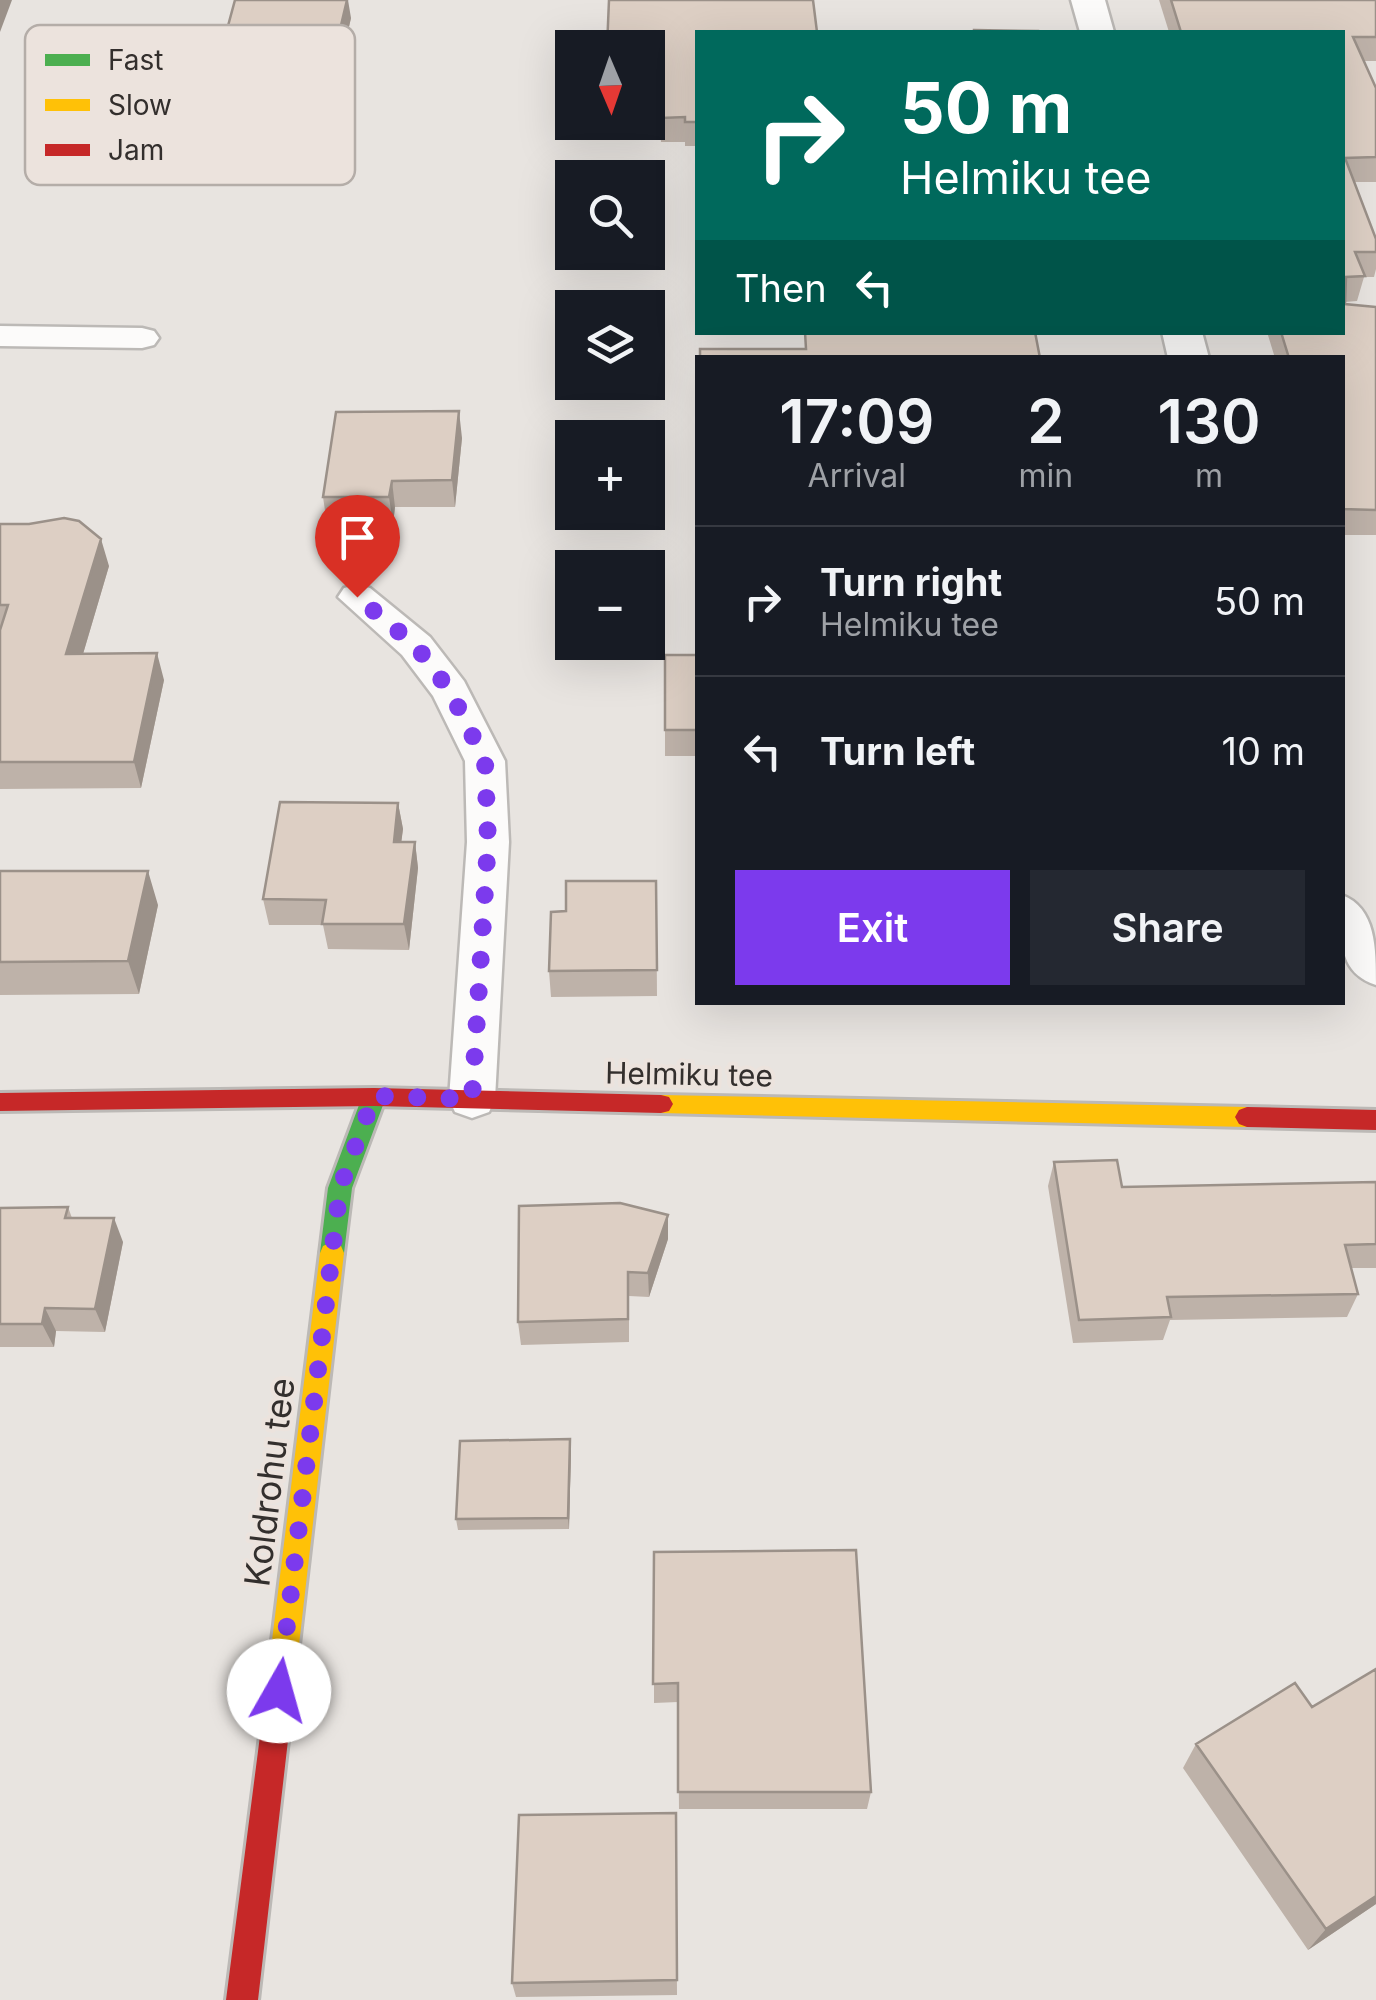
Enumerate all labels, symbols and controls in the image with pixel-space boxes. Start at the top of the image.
legend [25,25,355,185]
north arrow [555,30,665,140]
map controls [555,30,665,660]
text: Fast [108,43,164,77]
text: 50 m [900,65,1072,150]
icon: right [735,70,865,200]
text: Slow [108,88,172,122]
text: Jam [108,133,164,167]
text: Helmiku tee [900,150,1152,205]
button: search [555,160,665,270]
icon: left [847,260,902,315]
text: Then [735,265,827,311]
button: layers [555,290,665,400]
text: 17:09 [779,385,934,457]
text: 2 [1027,385,1065,457]
text: 130 [1158,385,1261,457]
button: + [555,420,665,530]
text: Arrival [808,456,906,495]
text: min [1019,456,1073,495]
text: m [1195,456,1223,495]
pin [315,495,400,598]
icon: arrive [330,510,385,565]
button: − [555,550,665,660]
text: Turn right [820,559,1002,605]
icon: right [735,574,790,629]
text: 50 m [1214,578,1305,624]
text: Helmiku tee [820,605,999,644]
icon: left [735,724,790,779]
text: Turn left [820,728,975,774]
text: 10 m [1222,728,1305,774]
button: Exit [735,870,1010,985]
button: Share [1030,870,1305,985]
street label: Helmiku tee [605,1055,773,1093]
street label: Koldrohu tee [235,1375,303,1589]
position arrow [227,1639,331,1743]

